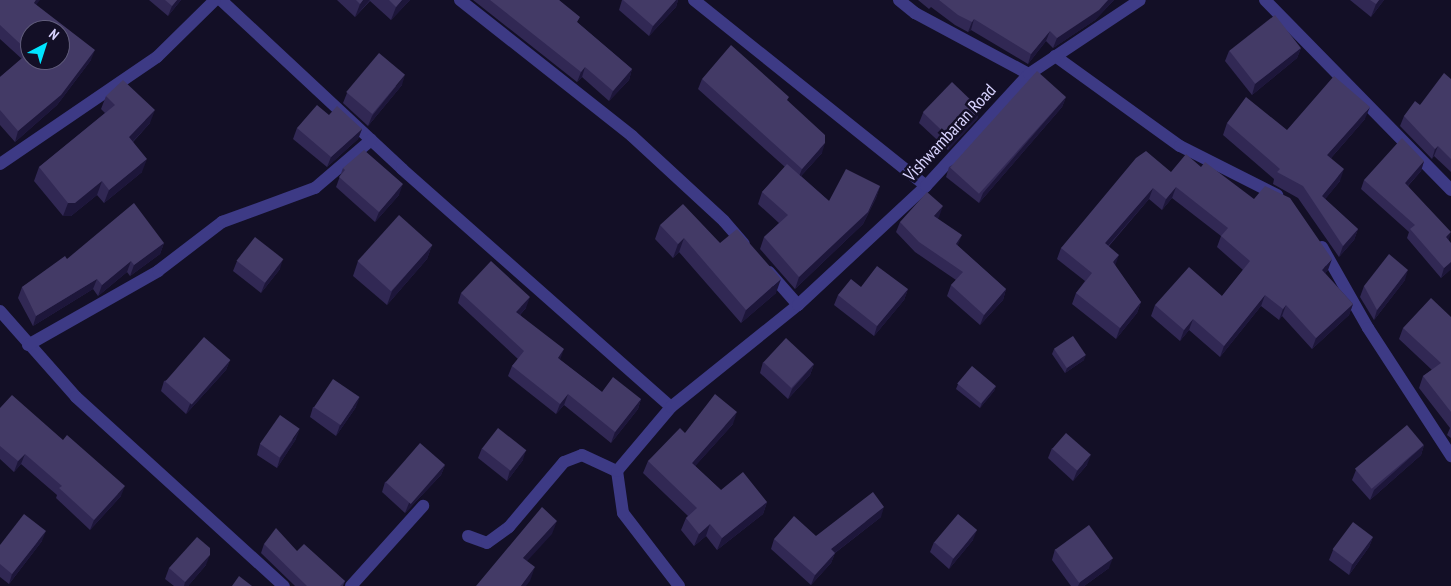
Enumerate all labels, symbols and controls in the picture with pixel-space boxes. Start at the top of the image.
north arrow [20,20,70,70]
text: N [45,25,63,44]
street label: Vishwambaran Road [899,80,1001,186]

